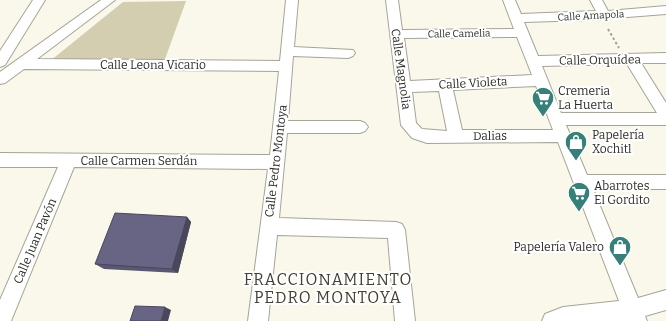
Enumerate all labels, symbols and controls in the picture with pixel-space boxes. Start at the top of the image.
street label: Calle Amapola [557,8,625,24]
street label: Calle Camelia [427,27,491,41]
street label: Calle Magnolia [388,28,414,111]
street label: Calle Orquídea [559,52,641,68]
street label: Calle Leona Vicario [100,58,206,72]
street label: Calle Violeta [438,74,508,92]
place label: Cremeria La Huerta [558,84,614,112]
supermarket icon: Cremeria La Huerta [530,85,556,118]
street label: Calle Pedro Montoya [262,103,290,218]
place label: Papelería Xochitl [592,128,645,156]
street label: Dalias [473,129,507,143]
shop icon: Papelería Xochitl [563,129,589,162]
street label: Calle Carmen Serdán [81,154,198,168]
place label: Abarrotes El Gordito [594,179,650,207]
supermarket icon: Abarrotes El Gordito [566,180,592,213]
street label: Calle Juan Pavón [11,196,59,286]
shop icon: Papelería Valero [607,234,633,267]
place label: Papelería Valero [514,240,604,254]
district label: FRACCIONAMIENTO PEDRO MONTOYA [244,270,412,307]

